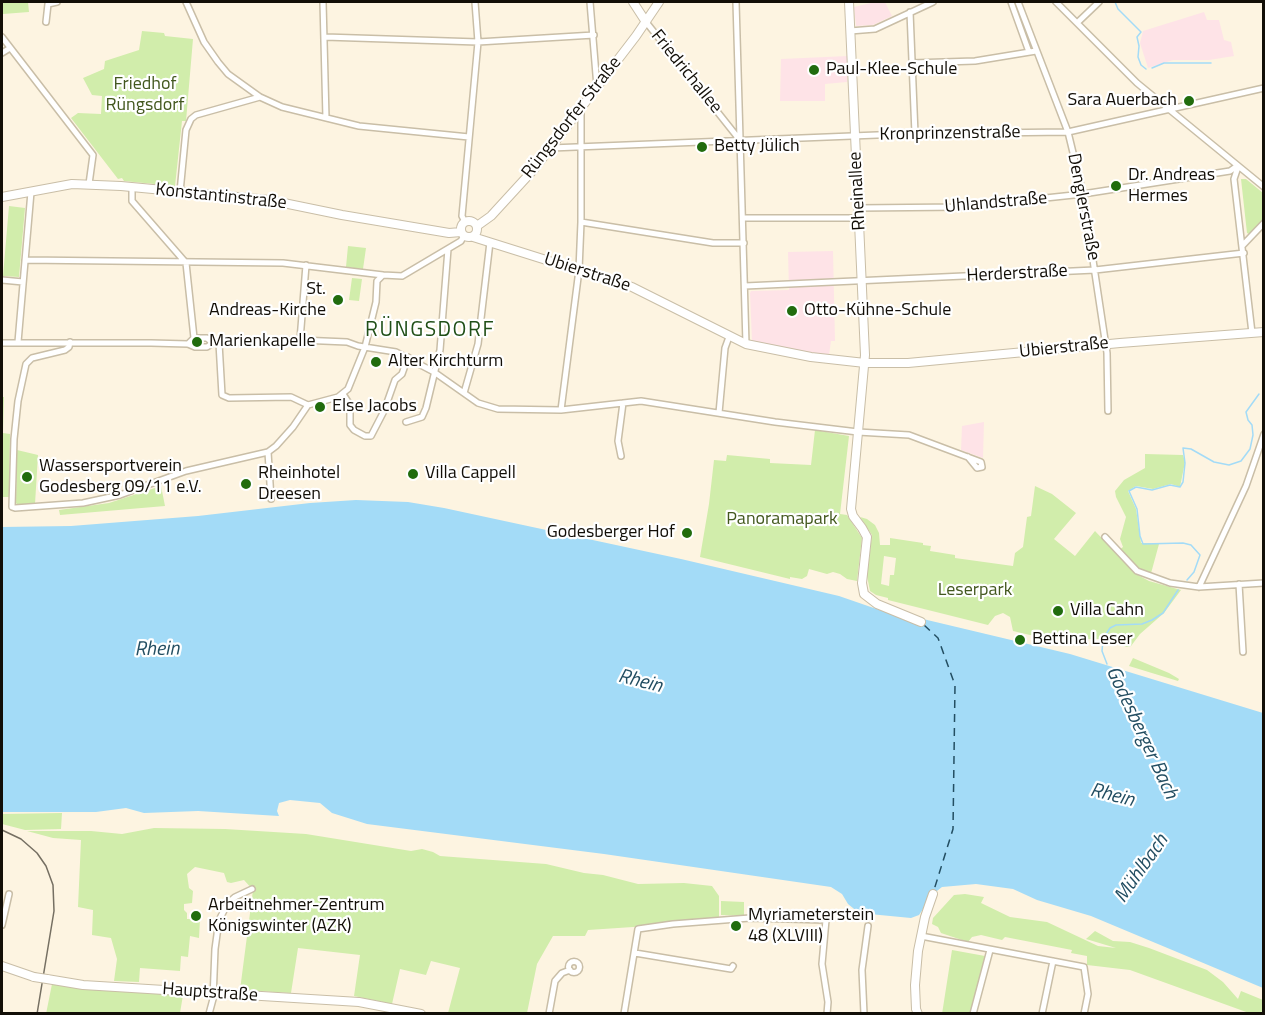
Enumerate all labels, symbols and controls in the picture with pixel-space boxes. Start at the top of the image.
street label: Friedrichallee [646,26,726,118]
street label: Rüngsdorfer Straße [518,53,626,183]
place label: Paul-Klee-Schule [826,59,957,81]
marker: Paul-Klee-Schule [807,63,821,77]
park label: Friedhof Rüngsdorf [105,74,185,116]
place label: Sara Auerbach [1067,90,1177,112]
marker: Sara Auerbach [1182,94,1196,108]
street label: Kronprinzenstraße [879,122,1021,146]
place label: Betty Jülich [714,136,800,158]
marker: Betty Jülich [695,140,709,154]
street label: Rheinallee [845,151,871,231]
street label: Denglerstraße [1062,152,1104,262]
place label: Dr. Andreas Hermes [1128,165,1215,207]
street label: Konstantinstraße [154,179,288,215]
marker: Dr. Andreas Hermes [1109,179,1123,193]
street label: Uhlandstraße [944,188,1048,218]
street label: Ubierstraße [541,249,633,297]
street label: Herderstraße [966,261,1068,287]
place label: St. Andreas-Kirche [209,279,326,322]
marker: St. Andreas-Kirche [331,293,345,307]
place label: Otto-Kühne-Schule [804,300,951,322]
marker: Otto-Kühne-Schule [785,304,799,318]
district label: RÜNGSDORF [365,318,495,344]
place label: Marienkapelle [209,331,316,353]
street label: Ubierstraße [1018,333,1110,363]
marker: Marienkapelle [190,335,204,349]
place label: Alter Kirchturm [388,351,503,373]
marker: Alter Kirchturm [369,355,383,369]
place label: Else Jacobs [332,396,417,418]
marker: Else Jacobs [313,400,327,414]
place label: Wassersportverein Godesberg 09/11 e.V. [39,456,202,498]
place label: Rheinhotel Dreesen [258,463,340,506]
place label: Villa Cappell [425,463,516,485]
marker: Villa Cappell [406,467,420,481]
marker: Wassersportverein Godesberg 09/11 e.V. [20,470,34,484]
marker: Rheinhotel Dreesen [239,477,253,491]
park label: Panoramapark [726,509,838,531]
place label: Godesberger Hof [547,522,675,544]
marker: Godesberger Hof [680,526,694,540]
park label: Leserpark [938,580,1012,602]
place label: Villa Cahn [1070,600,1144,622]
marker: Villa Cahn [1051,604,1065,618]
place label: Bettina Leser [1032,629,1133,651]
marker: Bettina Leser [1013,633,1027,647]
water label: Rhein [135,638,179,662]
water label: Godesberger Bach [1100,663,1182,803]
water label: Rhein [615,665,665,699]
water label: Rhein [1087,779,1137,813]
water label: Mühlbach [1110,830,1174,908]
place label: Arbeitnehmer-Zentrum Königswinter (AZK) [208,895,384,938]
place label: Myriameterstein 48 (XLVIII) [748,905,874,948]
marker: Arbeitnehmer-Zentrum Königswinter (AZK) [189,909,203,923]
marker: Myriameterstein 48 (XLVIII) [729,919,743,933]
street label: Hauptstraße [161,979,259,1007]

